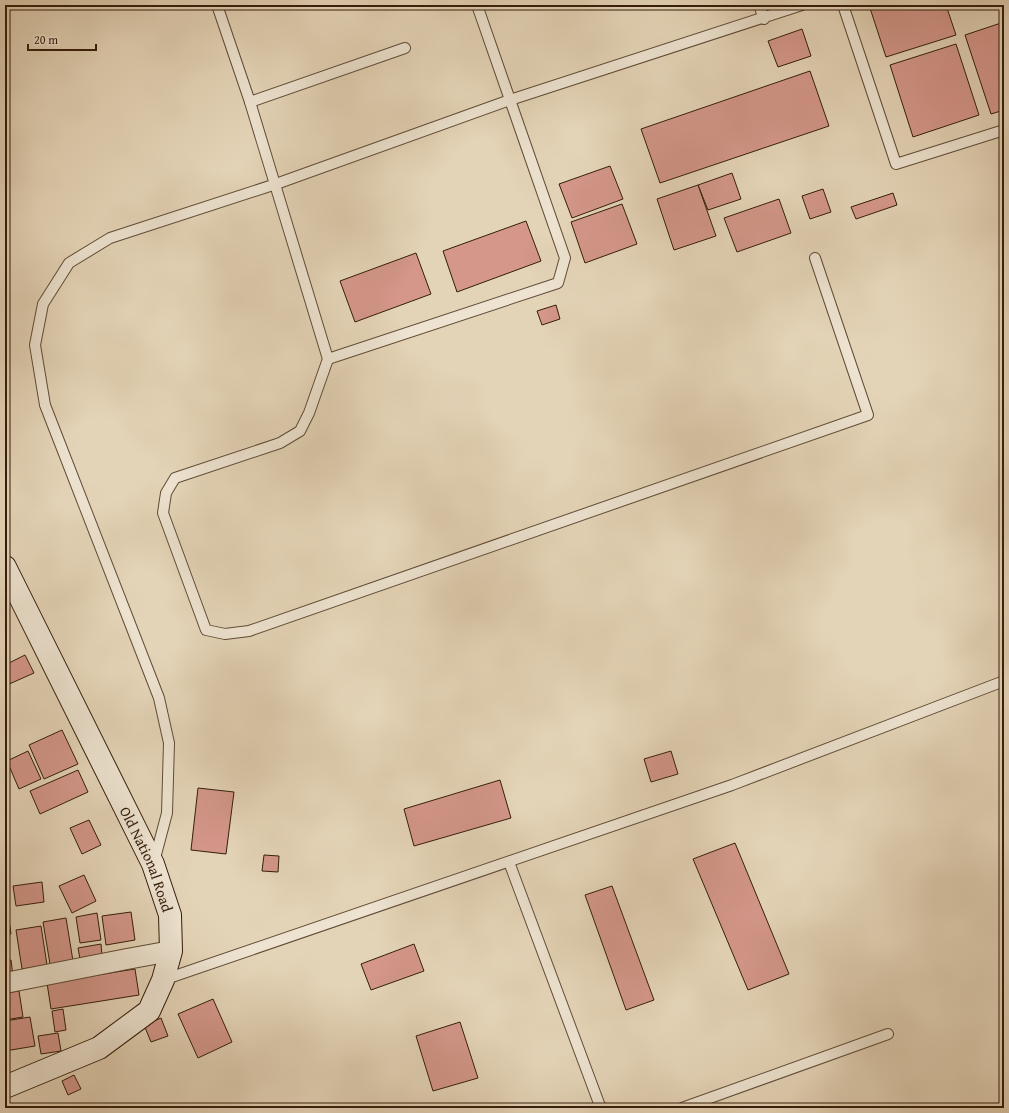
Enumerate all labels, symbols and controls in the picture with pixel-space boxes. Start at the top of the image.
scale bar [28,26,96,52]
text: 20 m [34,31,58,48]
street label: Old National Road [115,803,179,915]

